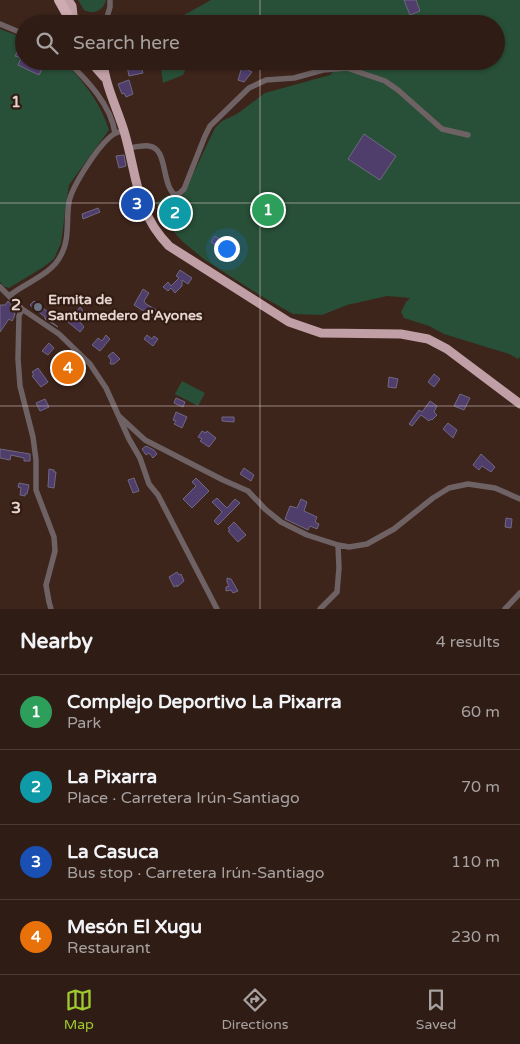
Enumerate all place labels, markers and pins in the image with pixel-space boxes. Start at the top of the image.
pin: 3 [121,185,153,223]
pin: 1 [252,191,284,229]
pin: 2 [159,194,191,232]
place label: Ermita de Santumedero d'Ayones [48,291,203,324]
marker: Ermita de Santumedero d'Ayones [32,301,44,313]
pin: 4 [52,349,84,387]

